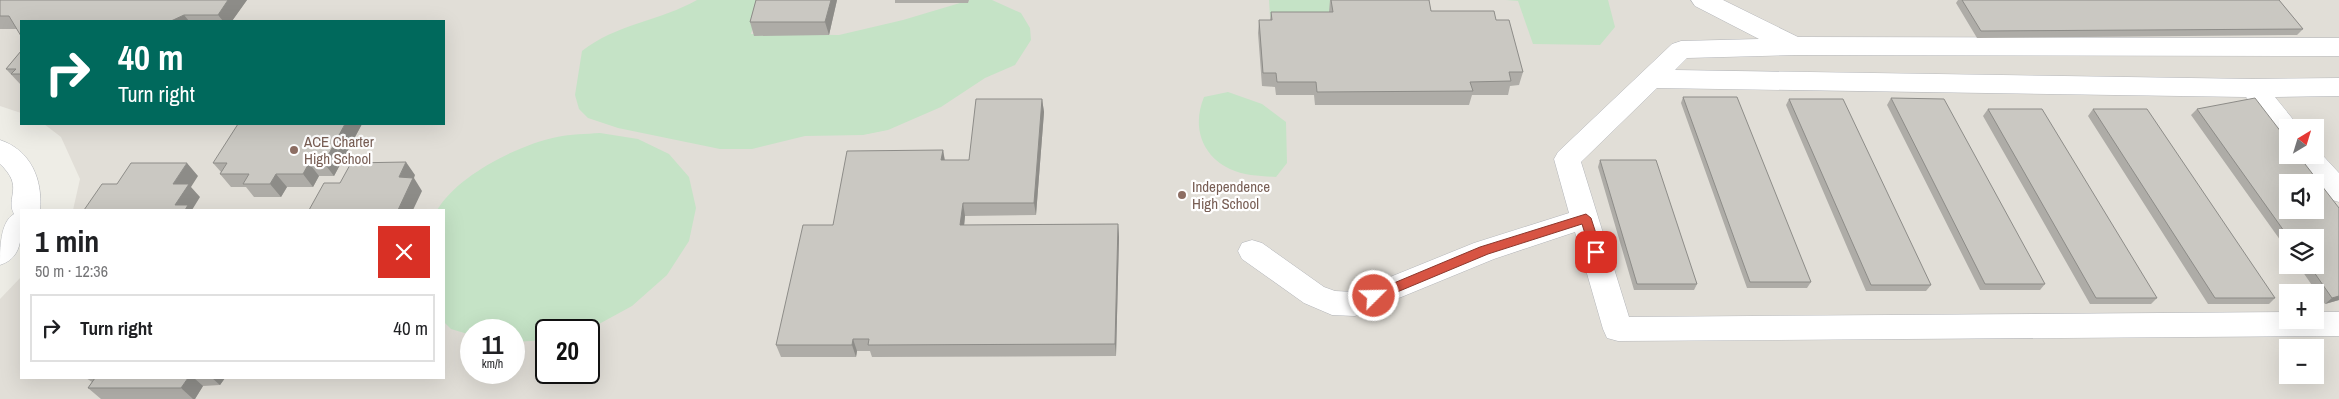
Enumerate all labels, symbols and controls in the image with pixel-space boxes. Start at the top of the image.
text: 40 m [118,34,183,81]
icon: right [35,40,100,105]
text: Turn right [118,79,195,109]
north arrow [2279,119,2324,164]
map controls [2279,119,2324,384]
place label: ACE Charter High School [303,131,374,169]
marker: ACE Charter High School [288,144,300,156]
button: sound [2279,174,2324,219]
place label: Independence High School [1192,176,1270,214]
marker: Independence High School [1176,189,1188,201]
text: 1 min [35,221,99,261]
button: close [378,226,430,278]
button: layers [2279,229,2324,274]
pin [1575,231,1617,273]
icon: arrive [1582,238,1610,266]
text: 50 m · 12:36 [35,260,108,282]
position arrow [1347,269,1399,321]
button: + [2279,284,2324,329]
icon: right [37,314,65,342]
text: Turn right [80,315,152,341]
text: 40 m [393,315,428,341]
speed limit sign: 20 [535,319,600,384]
text: 11 [482,328,503,362]
button: − [2279,339,2324,384]
text: km/h [482,356,503,372]

